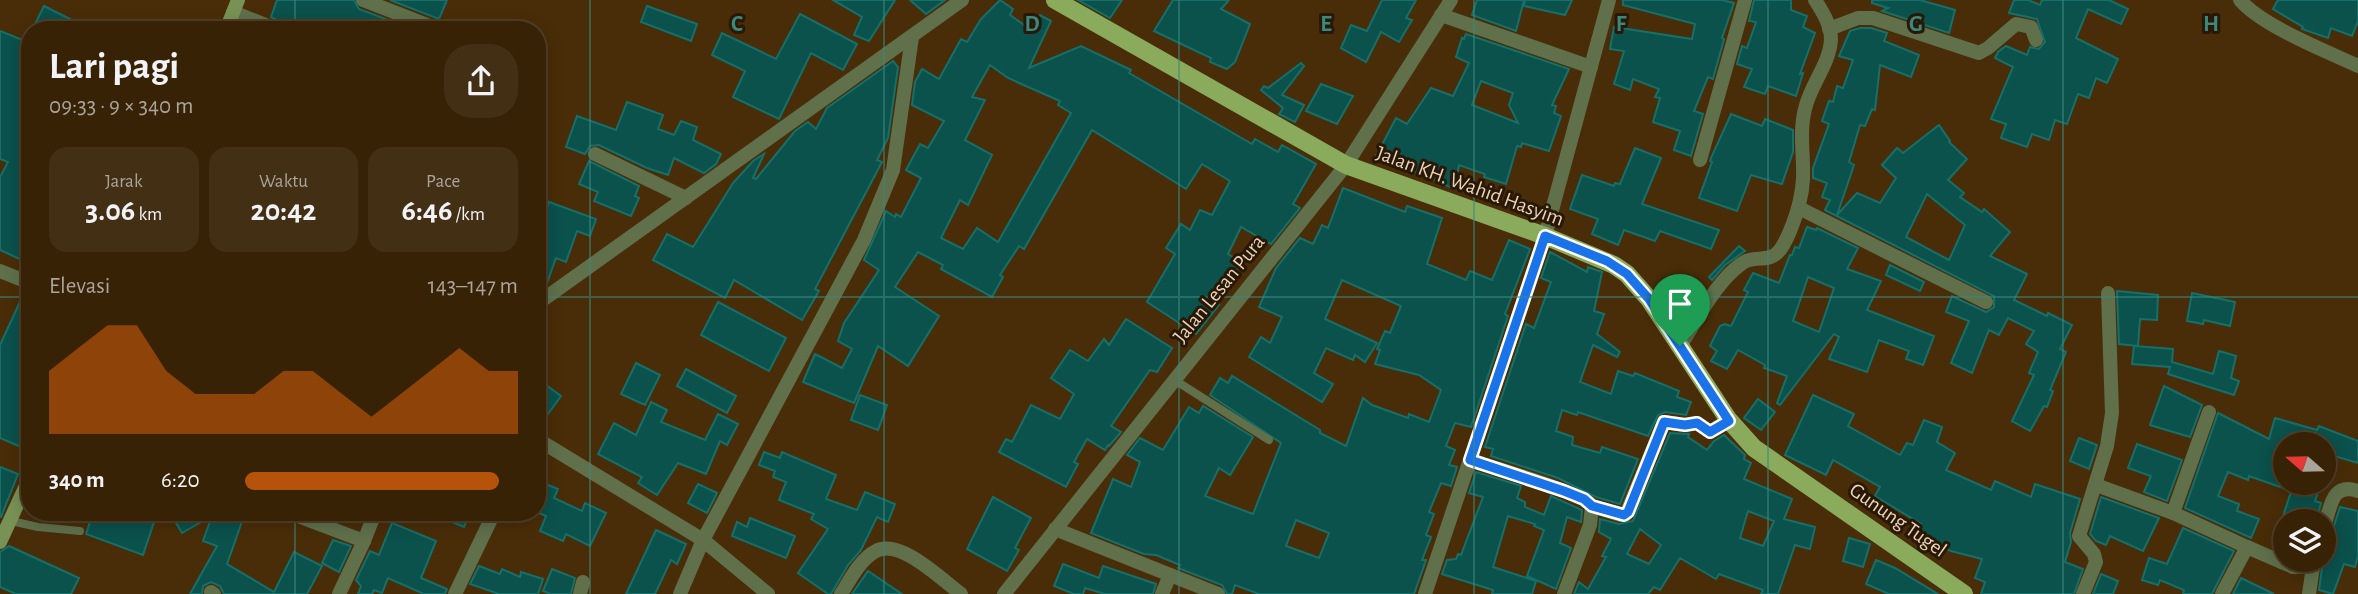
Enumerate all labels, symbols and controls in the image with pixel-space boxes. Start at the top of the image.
text: C [731,13,743,36]
text: D [1024,13,1040,36]
text: E [1320,13,1332,36]
text: F [1616,13,1627,36]
text: G [1909,13,1923,36]
text: H [2203,13,2219,36]
button: share [444,44,518,118]
text: Lari pagi [49,48,179,86]
text: 09:33 · 9 × 340 m [49,95,193,118]
street label: Jalan KH. Wahid Hasyim [1373,142,1567,230]
text: Jarak [105,172,143,191]
text: Waktu [259,172,308,191]
text: Pace [426,172,460,191]
text: 3.06 [85,196,135,226]
text: 20:42 [251,196,316,226]
text: 6:46 [401,196,452,226]
text: km [135,205,162,224]
text: /km [452,205,485,224]
street label: Jalan Lesan Pura [1169,231,1269,347]
pin [1650,274,1710,346]
text: Elevasi [49,275,110,298]
text: 143–147 m [428,275,518,298]
icon: arrive [1661,285,1699,323]
north arrow [2273,432,2336,495]
map controls [2273,432,2336,572]
text: 340 m [49,469,105,492]
text: 6:20 [161,469,200,492]
street label: Gunung Tugel [1846,479,1950,561]
button: layers [2273,509,2336,572]

